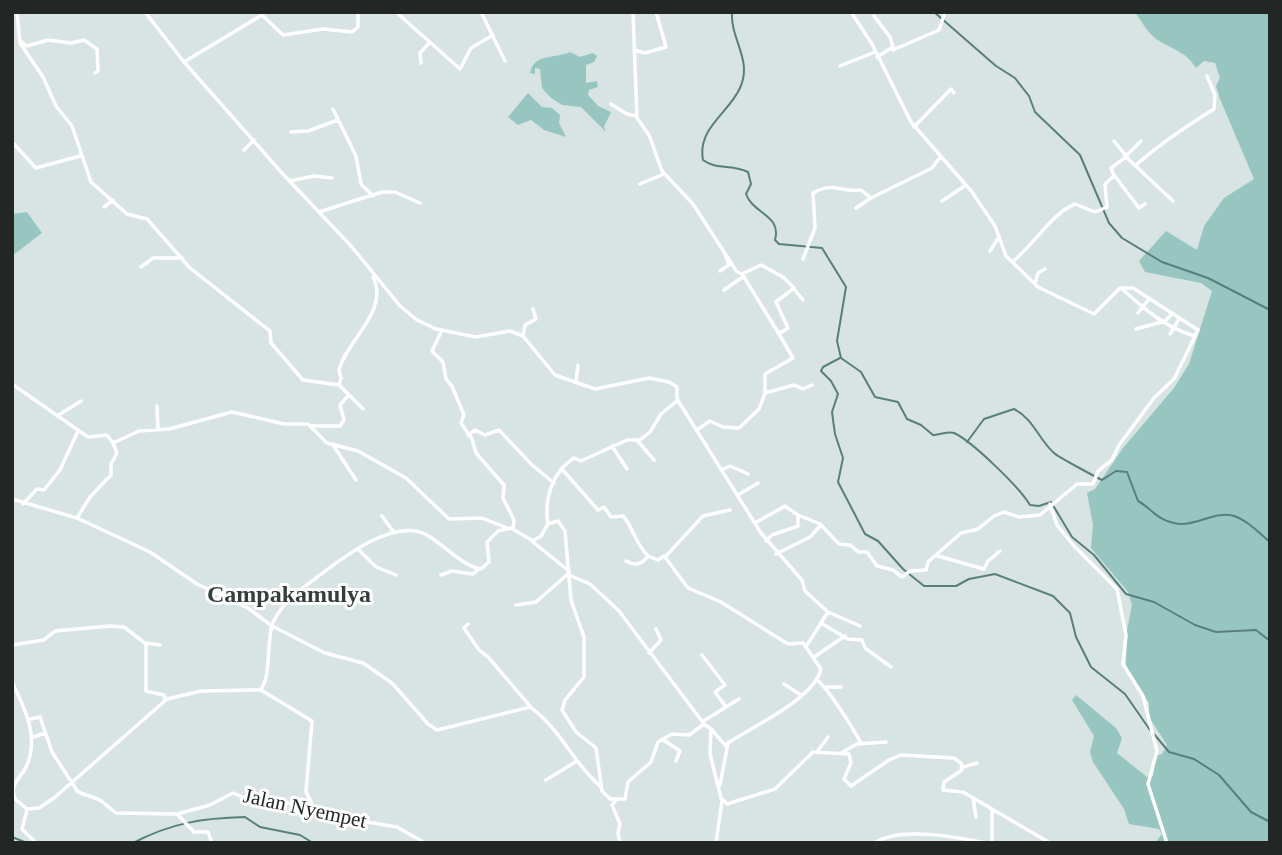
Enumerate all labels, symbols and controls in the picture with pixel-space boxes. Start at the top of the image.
district label: Campakamulya [207,581,371,607]
street label: Jalan Nyempet [241,783,369,833]

